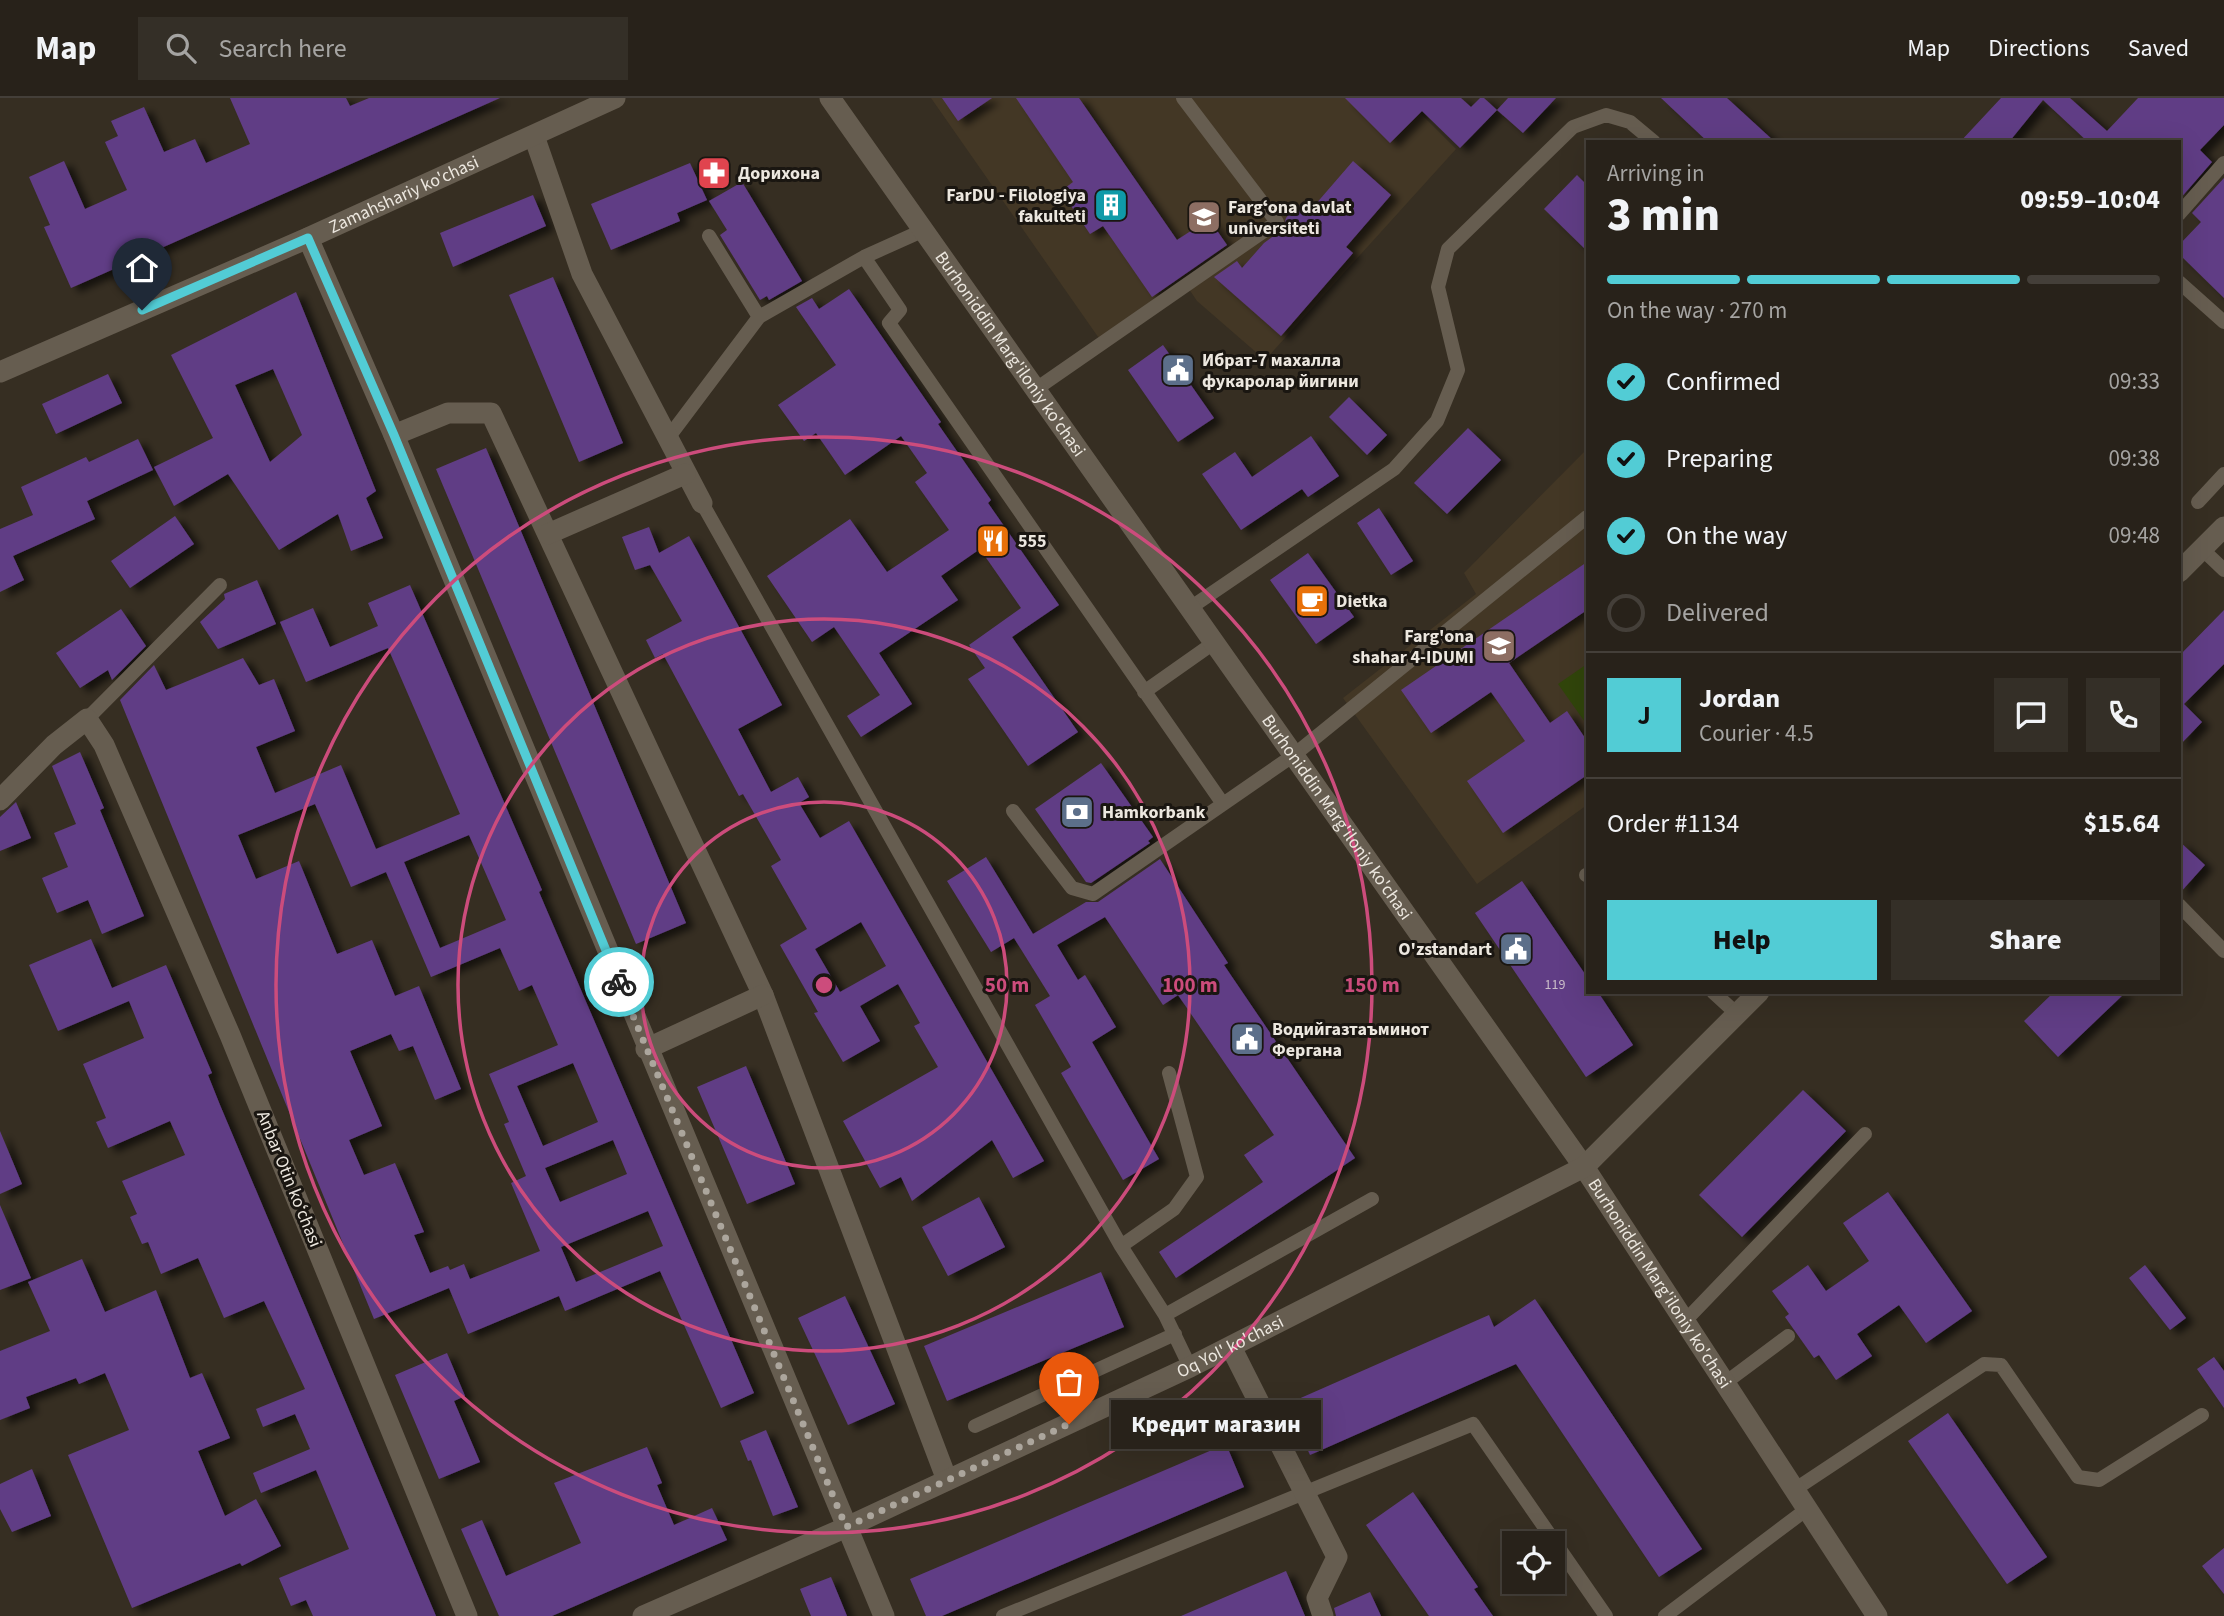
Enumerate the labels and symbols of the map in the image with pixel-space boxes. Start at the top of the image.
street label: Zamahshariy ko'chasi [325,149,483,239]
pharmacy icon: Дорихона [695,154,733,192]
place label: Дорихона [738,161,820,186]
place label: FarDU - Filologiya fakulteti [946,183,1086,229]
building icon: FarDU - Filologiya fakulteti [1092,186,1130,224]
place label: Fargʻona davlat universiteti [1228,195,1352,241]
school or university icon: Fargʻona davlat universiteti [1185,198,1223,236]
pin [112,238,172,310]
street label: Burhoniddin Marg'iloniy ko'chasi [929,246,1092,462]
place label: Ибрат-7 махалла фукаролар йигини [1202,348,1359,394]
public building icon: Ибрат-7 махалла фукаролар йигини [1159,351,1197,389]
restaurant icon: 555 [974,522,1012,560]
place label: 555 [1018,529,1047,554]
cafe icon: Dietka [1293,582,1331,620]
place label: Dietka [1336,589,1388,614]
place label: Farg'ona shahar 4-IDUMI [1352,624,1474,670]
school or university icon: Farg'ona shahar 4-IDUMI [1480,627,1518,665]
street label: Burhoniddin Marg'iloniy ko'chasi [1256,709,1418,925]
bank icon: Hamkorbank [1058,793,1096,831]
place label: Hamkorbank [1102,800,1205,825]
public building icon: O'zstandart [1497,930,1535,968]
place label: O'zstandart [1398,937,1492,962]
courier [584,947,654,1017]
text: 50 m [985,970,1029,1000]
text: 100 m [1162,970,1218,1000]
text: 150 m [1344,970,1400,1000]
centre of rings [812,973,836,997]
house number: 119 [1545,975,1565,995]
place label: Водийгазтаъминот Фергана [1272,1017,1429,1063]
public building icon: Водийгазтаъминот Фергана [1228,1020,1266,1058]
street label: Anbar Otin koʻchasi [250,1107,328,1251]
street label: Burhoniddin Marg'iloniy ko'chasi [1582,1173,1738,1393]
street label: Oq Yol' ko'chasi [1173,1309,1288,1384]
pin [1039,1352,1099,1424]
callout: Кредит магазин [1111,1400,1321,1448]

